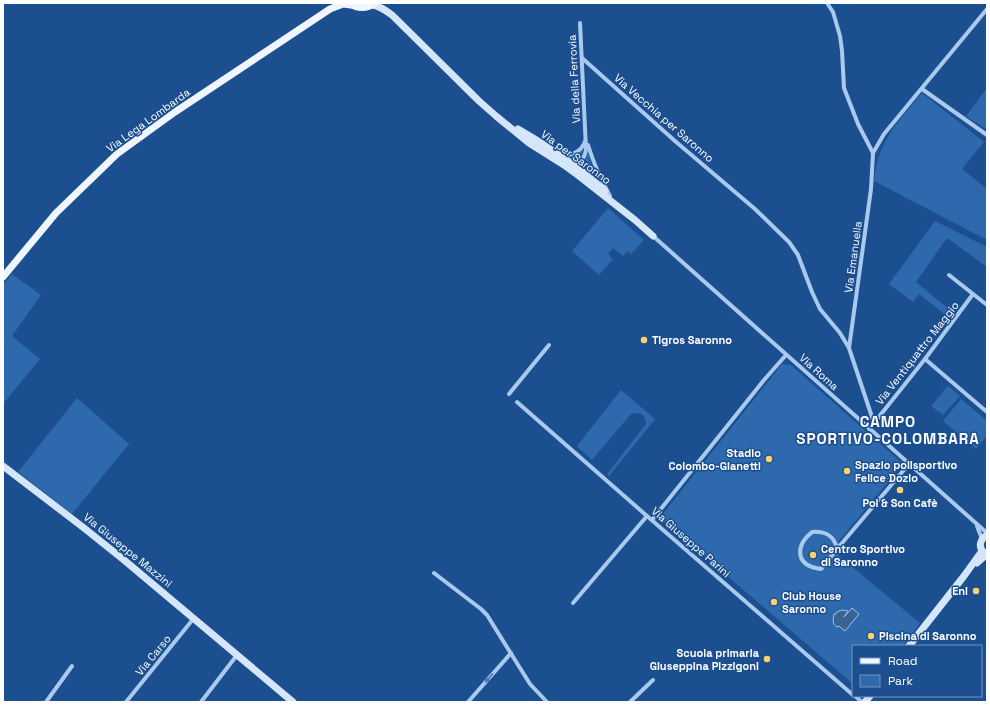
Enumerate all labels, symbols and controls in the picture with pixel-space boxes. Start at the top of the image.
street label: Via della Ferrovia [565,34,583,124]
street label: Via Vecchia per Saronno [611,71,717,165]
street label: Via Lega Lombarda [103,84,193,155]
street label: Via per Saronno [538,127,614,187]
street label: Via Emanuella [841,220,865,294]
street label: Via Ventiquattro Maggio [872,298,962,408]
place label: Tigros Saronno [652,333,732,347]
marker: Tigros Saronno [639,335,649,345]
street label: Via Roma [796,351,842,394]
district label: CAMPO SPORTIVO-COLOMBARA [796,412,980,448]
place label: Stadio Colombo-Gianetti [668,446,761,473]
marker: Stadio Colombo-Gianetti [764,454,774,464]
place label: Spazio polisportivo Felice Dozio [855,458,957,485]
marker: Spazio polisportivo Felice Dozio [842,466,852,476]
marker: Pol & Son Cafè [895,485,905,495]
place label: Pol & Son Cafè [862,496,938,510]
street label: Via Giuseppe Parini [649,504,734,580]
street label: Via Giuseppe Mazzini [81,510,176,590]
place label: Centro Sportivo di Saronno [821,542,905,569]
marker: Centro Sportivo di Saronno [808,550,818,560]
place label: Eni [952,584,968,598]
marker: Eni [971,586,981,596]
place label: Club House Saronno [782,589,841,616]
marker: Club House Saronno [769,597,779,607]
place label: Piscina di Saronno [879,629,977,643]
marker: Piscina di Saronno [866,631,876,641]
street label: Via Carso [132,632,174,678]
legend [852,645,982,697]
place label: Scuola primaria Giuseppina Pizzigoni [650,646,760,673]
text: Road [888,653,917,669]
marker: Scuola primaria Giuseppina Pizzigoni [762,654,772,664]
one-way arrow [485,672,494,683]
text: Park [888,673,913,689]

